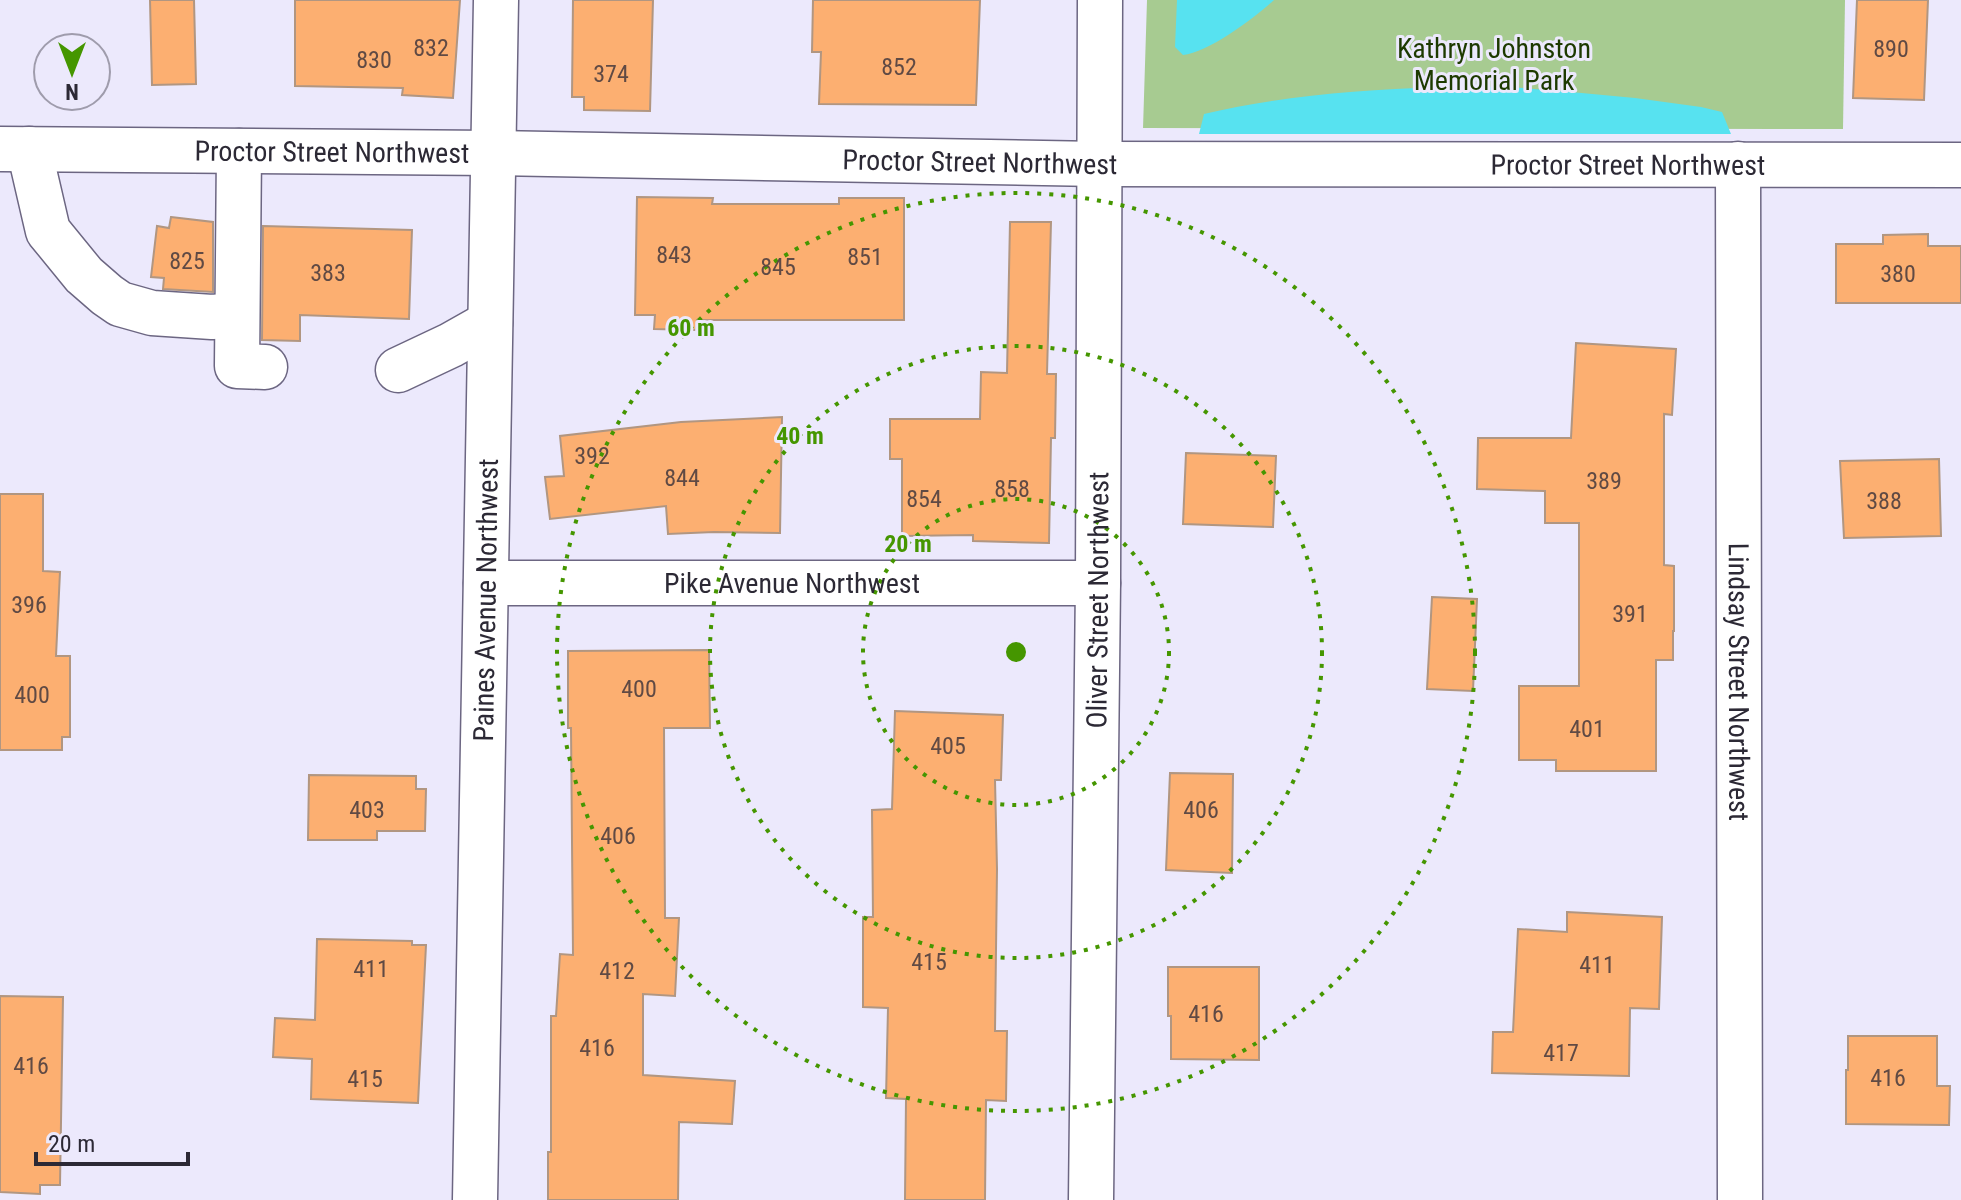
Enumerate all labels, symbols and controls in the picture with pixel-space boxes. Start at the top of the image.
north arrow [32,32,112,112]
park label: Kathryn Johnston Memorial Park [1397,32,1591,97]
house number: 832 [413,34,449,62]
house number: 890 [1873,35,1909,63]
house number: 830 [356,46,392,74]
house number: 852 [881,53,917,81]
house number: 374 [593,60,629,88]
text: N [65,79,79,104]
street label: Proctor Street Northwest [194,134,470,169]
street label: Proctor Street Northwest [842,143,1117,181]
street label: Proctor Street Northwest [1490,148,1765,181]
house number: 843 [656,241,692,269]
house number: 851 [847,243,883,271]
house number: 825 [169,247,205,275]
house number: 845 [760,253,796,281]
house number: 383 [310,259,346,287]
house number: 380 [1880,260,1916,288]
text: 60 m [667,314,715,342]
text: 40 m [776,422,824,450]
house number: 392 [574,442,610,470]
street label: Paines Avenue Northwest [467,458,504,742]
house number: 844 [664,464,700,492]
house number: 389 [1586,467,1622,495]
street label: Oliver Street Northwest [1080,472,1115,729]
house number: 858 [994,475,1030,503]
house number: 854 [906,485,942,513]
house number: 388 [1866,487,1902,515]
text: 20 m [884,530,932,558]
street label: Lindsay Street Northwest [1722,543,1756,821]
street label: Pike Avenue Northwest [664,567,920,600]
house number: 396 [11,591,47,619]
house number: 391 [1612,600,1648,628]
centre of rings [1002,638,1030,666]
house number: 400 [621,675,657,703]
house number: 400 [14,681,50,709]
house number: 401 [1569,715,1605,743]
house number: 405 [930,732,966,760]
house number: 403 [349,796,385,824]
house number: 406 [1183,796,1219,824]
house number: 406 [600,822,636,850]
house number: 415 [911,948,947,976]
house number: 411 [1579,951,1615,979]
house number: 411 [353,955,389,983]
house number: 412 [599,957,635,985]
house number: 416 [1188,1000,1224,1028]
house number: 416 [579,1034,615,1062]
house number: 417 [1543,1039,1579,1067]
house number: 416 [13,1052,49,1080]
house number: 416 [1870,1064,1906,1092]
house number: 415 [347,1065,383,1093]
scale bar [36,1116,188,1166]
text: 20 m [48,1130,95,1158]

